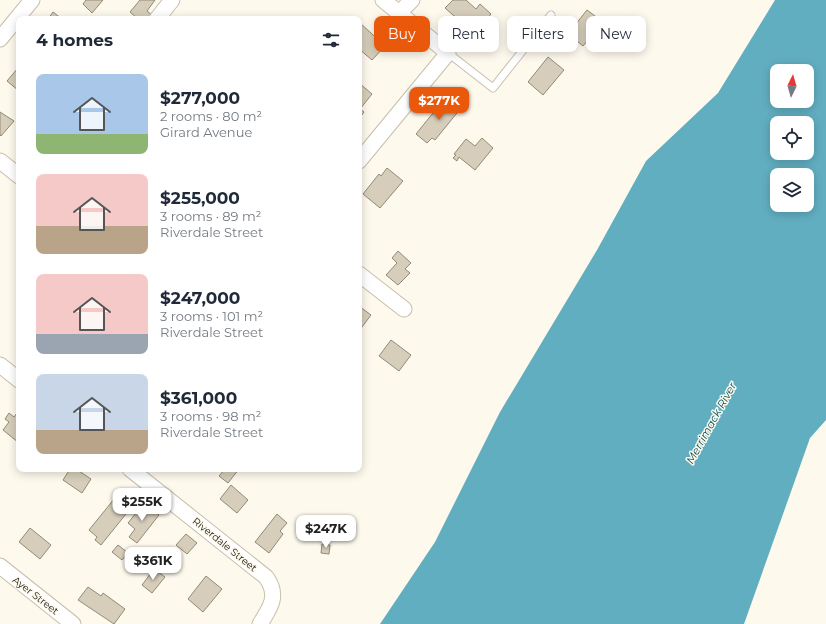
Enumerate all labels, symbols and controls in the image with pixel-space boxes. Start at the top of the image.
chip: Buy [374,16,430,52]
chip: Rent [438,16,499,52]
chip: Filters [507,16,578,52]
chip: New [586,16,646,52]
icon: filters [320,29,342,51]
text: 4 homes [36,30,113,50]
north arrow [770,64,814,108]
map controls [770,64,814,212]
pin: $277K [411,87,467,121]
text: $277,000 [160,88,240,108]
icon: home [68,90,116,138]
text: $277K [418,92,460,108]
text: 2 rooms · 80 m² [160,108,262,124]
button: locate [770,116,814,160]
text: Girard Avenue [160,124,252,140]
button: layers [770,168,814,212]
text: $255,000 [160,188,240,208]
icon: home [68,190,116,238]
text: 3 rooms · 89 m² [160,208,261,224]
text: Riverdale Street [160,224,263,240]
text: $247,000 [160,288,240,308]
icon: home [68,290,116,338]
text: 3 rooms · 101 m² [160,308,263,324]
text: Riverdale Street [160,324,263,340]
water label: Merrimack River [683,379,740,466]
text: $361,000 [160,388,237,408]
icon: home [68,390,116,438]
text: 3 rooms · 98 m² [160,408,261,424]
text: Riverdale Street [160,424,263,440]
pin: $255K [114,488,170,522]
text: $255K [122,493,163,509]
street label: Riverdale Street [190,514,260,574]
pin: $247K [298,515,354,549]
text: $247K [305,520,347,536]
pin: $361K [125,547,181,581]
text: $361K [134,552,172,568]
street label: Ayer Street [10,573,61,617]

